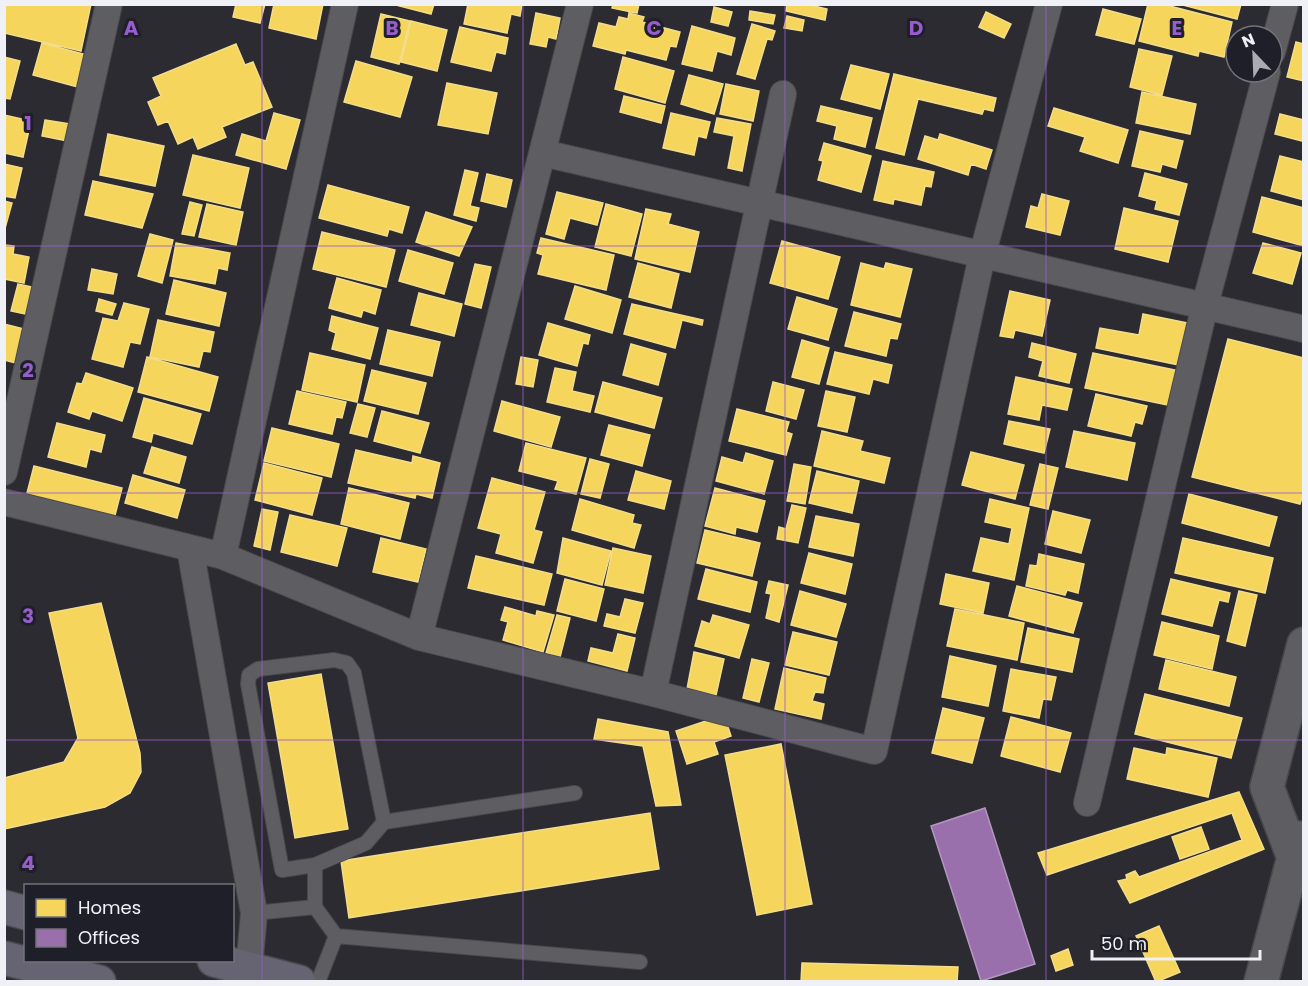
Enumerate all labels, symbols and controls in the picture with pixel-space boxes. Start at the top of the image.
text: A [124,14,139,42]
text: B [385,14,399,42]
text: C [646,14,662,42]
text: D [909,14,923,42]
text: E [1172,14,1182,42]
north arrow [1224,24,1284,84]
text: N [1238,28,1258,54]
text: 1 [24,109,32,137]
text: 2 [22,356,34,384]
text: 3 [22,602,34,630]
text: 4 [21,849,35,877]
legend [24,884,234,962]
text: Homes [78,895,141,920]
scale bar [1092,923,1260,961]
text: Offices [78,925,140,950]
text: 50 m [1101,931,1147,956]

